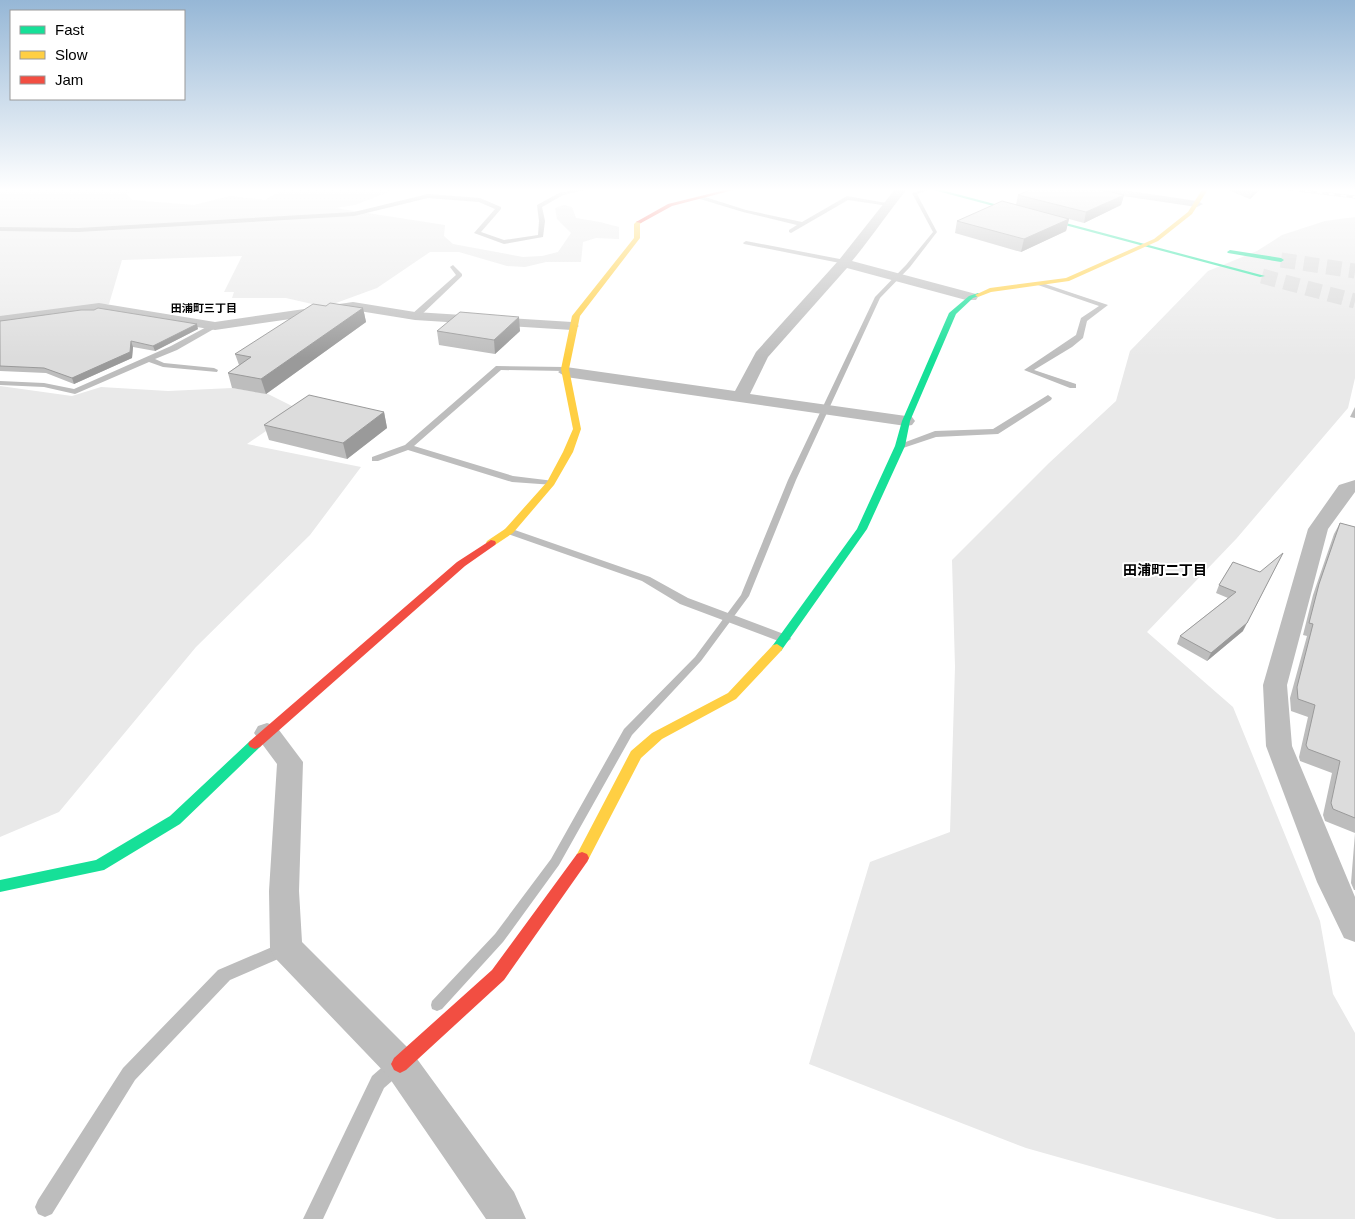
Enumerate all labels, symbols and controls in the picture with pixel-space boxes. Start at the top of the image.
legend [10,10,185,100]
text: Fast [55,21,85,38]
text: Slow [55,46,88,63]
text: Jam [55,71,83,88]
district label: 田浦町三丁目 [171,302,237,314]
district label: 田浦町二丁目 [1123,562,1207,578]

